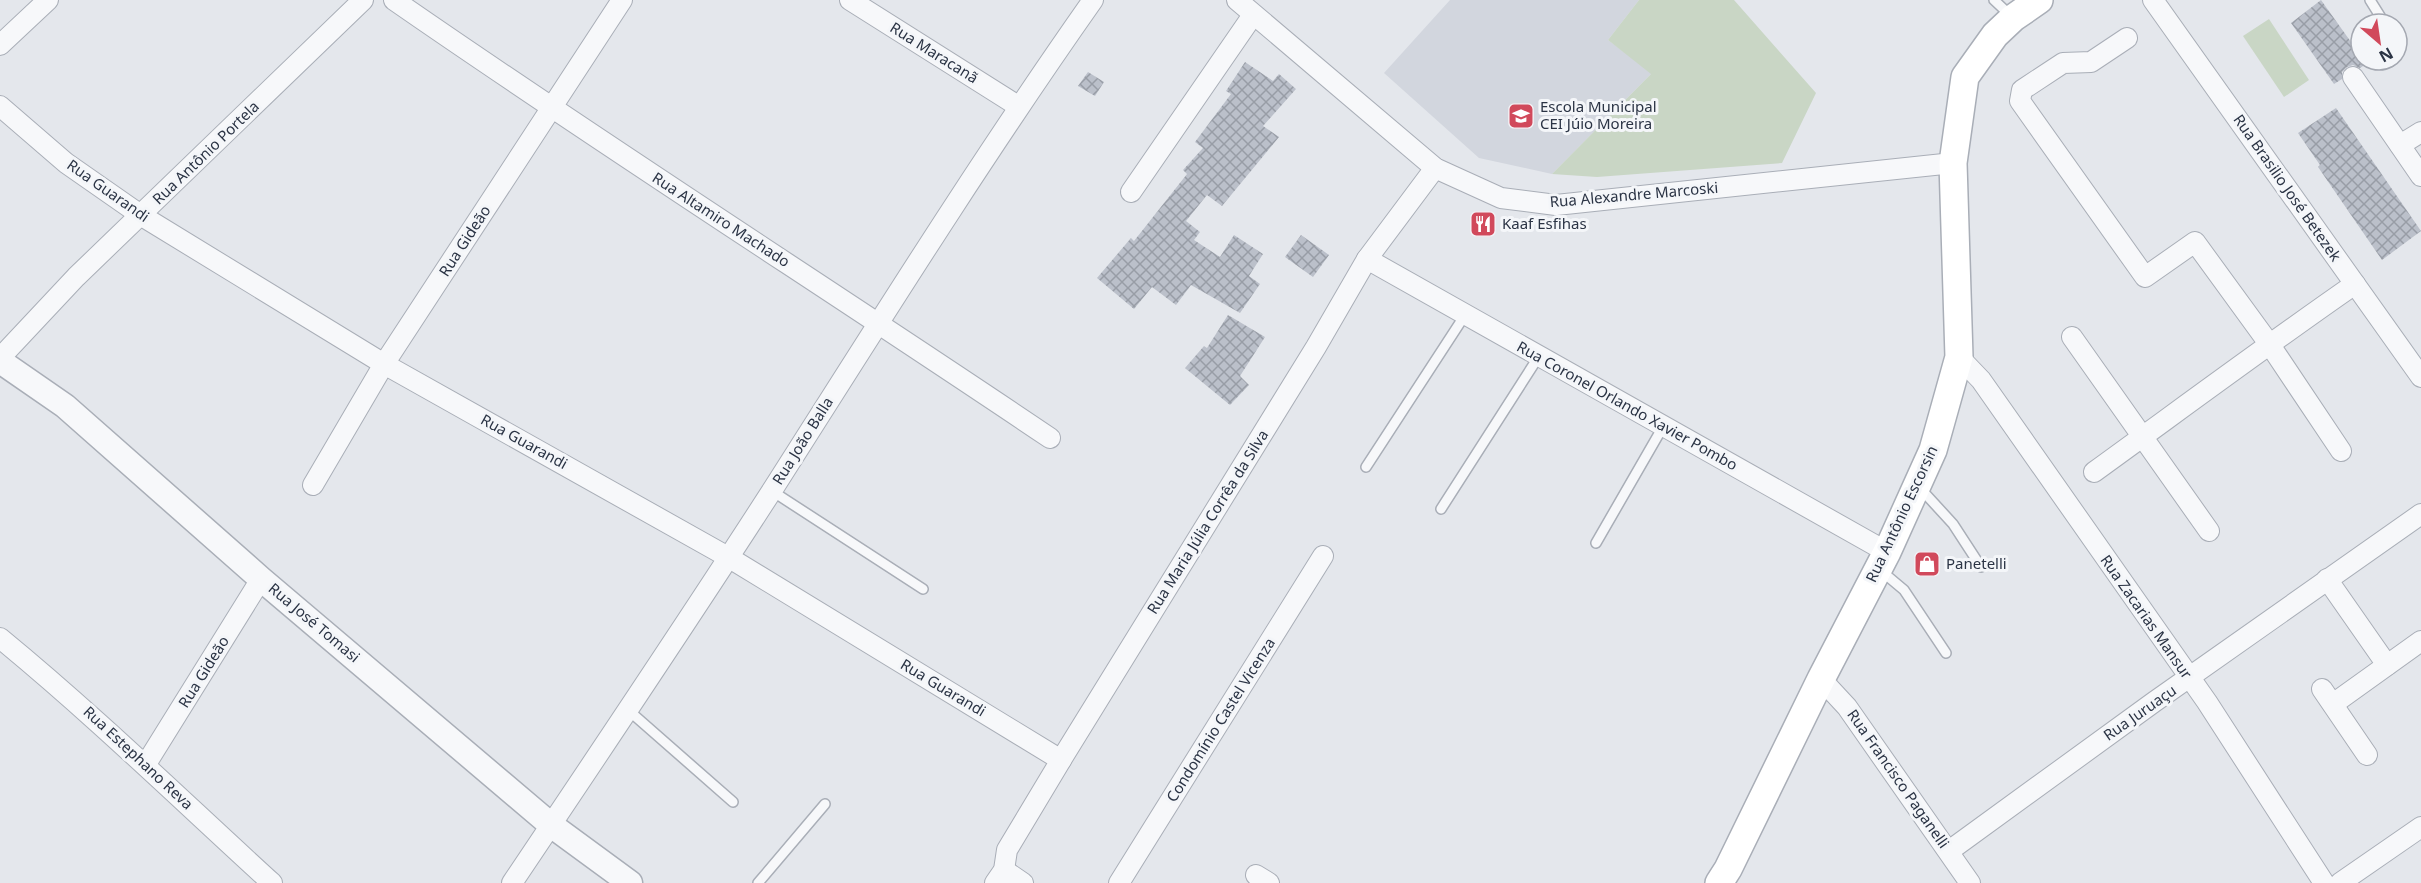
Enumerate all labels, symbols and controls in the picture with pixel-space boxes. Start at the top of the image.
north arrow [2349,12,2409,72]
street label: Rua Maracanã [887,17,982,87]
text: N [2375,42,2397,68]
street label: Rua Antônio Portela [148,96,263,208]
place label: Escola Municipal CEI Júio Moreira [1540,96,1657,133]
school or university icon: Escola Municipal CEI Júio Moreira [1506,101,1536,131]
street label: Rua Brasilio José Betezek [2229,110,2346,265]
street label: Rua Guarandi [63,154,154,226]
street label: Rua Altamiro Machado [649,167,794,271]
street label: Rua Alexandre Marcoski [1549,177,1719,211]
street label: Rua Gideão [434,201,495,280]
restaurant icon: Kaaf Esfihas [1468,209,1498,239]
place label: Kaaf Esfihas [1502,213,1587,233]
street label: Rua Coronel Orlando Xavier Pombo [1514,336,1741,474]
street label: Rua João Balla [767,393,837,488]
street label: Rua Guarandi [478,409,571,473]
street label: Rua Maria Júlia Corrêa da Silva [1142,426,1272,617]
street label: Rua Antônio Escorsin [1861,442,1942,585]
shop icon: Panetelli [1912,549,1942,579]
street label: Rua Zacarias Mansur [2096,550,2197,682]
place label: Panetelli [1946,553,2007,573]
street label: Rua José Tomasi [265,578,365,666]
street label: Rua Gideão [173,632,233,711]
street label: Condomínio Castel Vicenza [1161,634,1279,805]
street label: Rua Guarandi [897,654,990,720]
street label: Rua Juruaçu [2099,680,2180,745]
street label: Rua Estephano Reva [80,701,198,813]
street label: Rua Francisco Paganelli [1843,705,1954,852]

